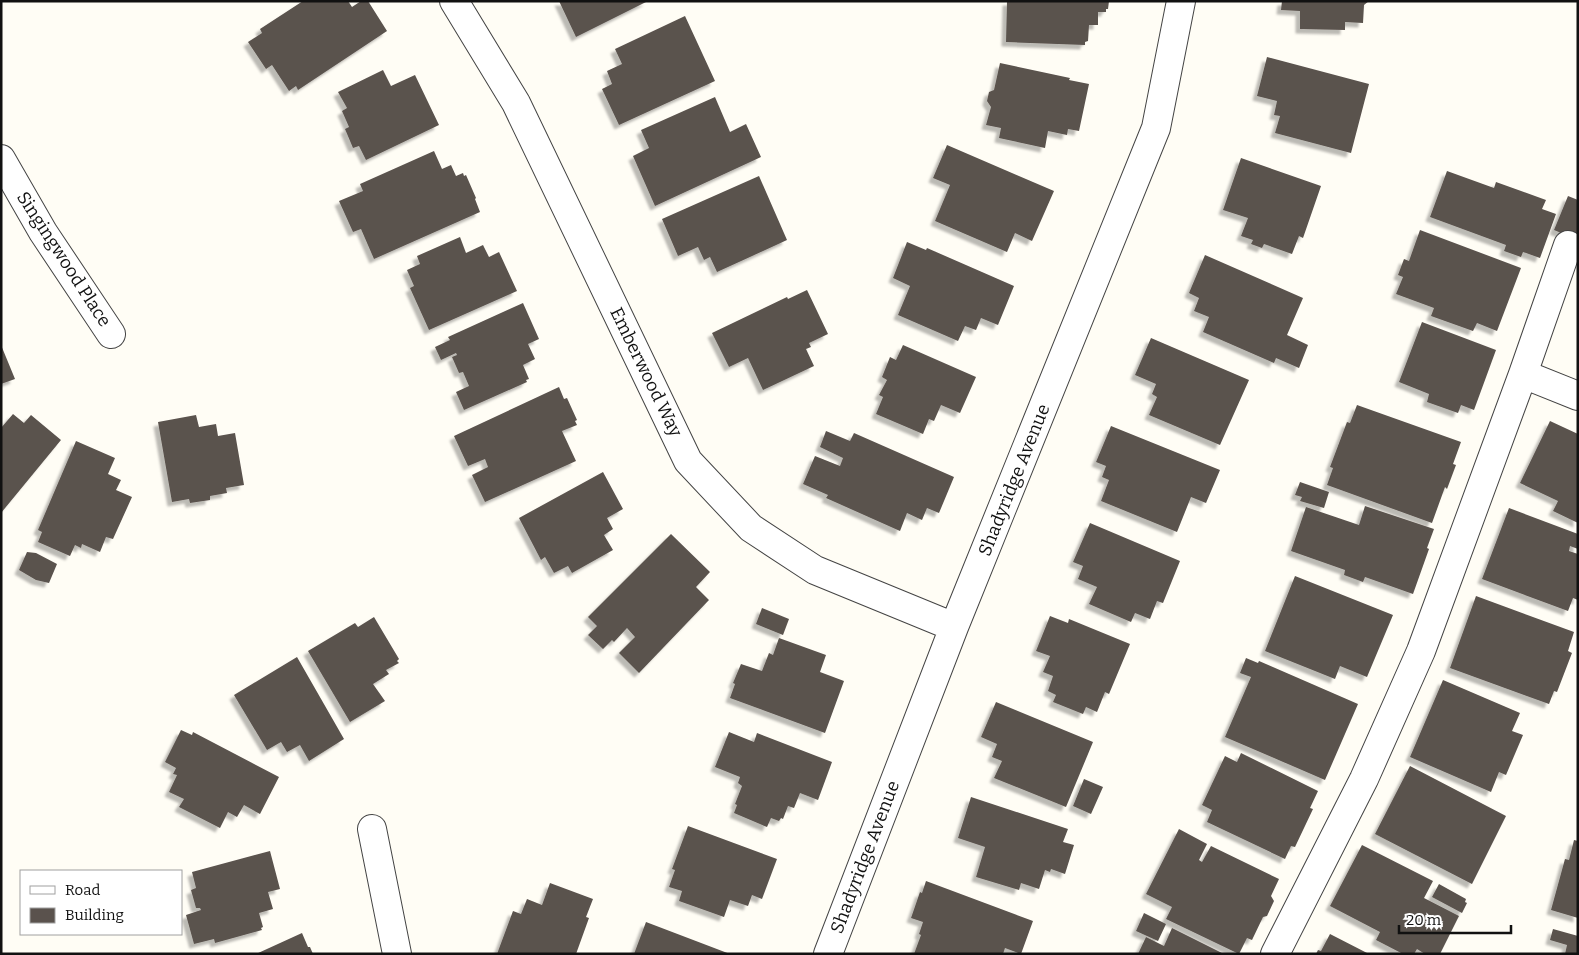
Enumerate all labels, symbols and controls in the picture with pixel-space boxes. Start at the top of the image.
street label: Singingwood Place [12,187,116,331]
street label: Emberwood Way [605,304,687,441]
street label: Shadyridge Avenue [973,401,1055,559]
street label: Shadyridge Avenue [826,777,904,937]
legend [20,870,182,935]
text: Road [65,881,100,899]
scale bar [1399,902,1512,934]
text: Building [65,906,124,924]
text: 20 m [1406,911,1442,929]

